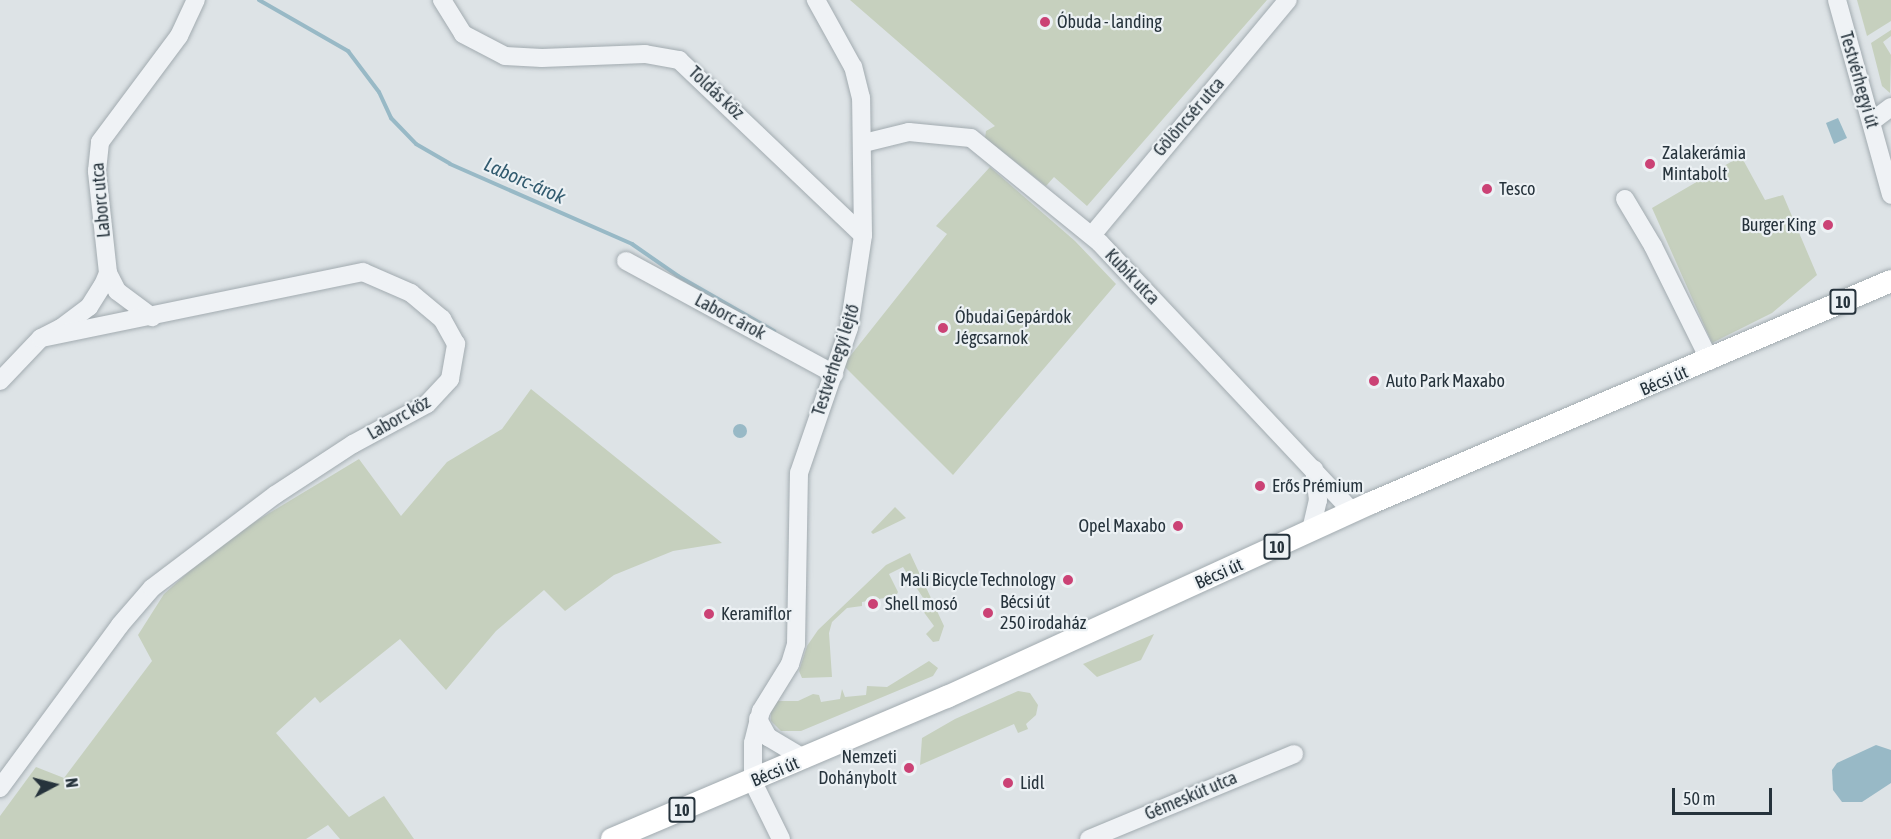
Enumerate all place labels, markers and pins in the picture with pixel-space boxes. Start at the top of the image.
place label: Óbuda - landing [1057,11,1162,33]
marker: Óbuda - landing [1038,15,1052,29]
place label: Zalakerámia Mintabolt [1662,143,1746,186]
marker: Zalakerámia Mintabolt [1643,157,1657,171]
place label: Tesco [1499,178,1535,200]
marker: Tesco [1480,182,1494,196]
place label: Burger King [1741,214,1816,236]
marker: Burger King [1821,218,1835,232]
place label: Óbudai Gepárdok Jégcsarnok [955,307,1071,350]
marker: Óbudai Gepárdok Jégcsarnok [936,321,950,335]
place label: Auto Park Maxabo [1386,370,1505,392]
marker: Auto Park Maxabo [1367,374,1381,388]
place label: Erős Prémium [1272,475,1363,497]
marker: Erős Prémium [1253,479,1267,493]
place label: Opel Maxabo [1078,515,1166,537]
marker: Opel Maxabo [1171,519,1185,533]
place label: Mali Bicycle Technology [900,569,1056,591]
marker: Mali Bicycle Technology [1061,573,1075,587]
place label: Bécsi út 250 irodaház [1000,592,1086,634]
place label: Shell mosó [885,593,958,615]
marker: Shell mosó [866,597,880,611]
place label: Keramiflor [721,603,791,625]
marker: Bécsi út 250 irodaház [981,606,995,620]
marker: Keramiflor [702,607,716,621]
place label: Nemzeti Dohánybolt [818,747,897,789]
marker: Nemzeti Dohánybolt [902,761,916,775]
place label: Lidl [1020,772,1044,794]
marker: Lidl [1001,776,1015,790]

